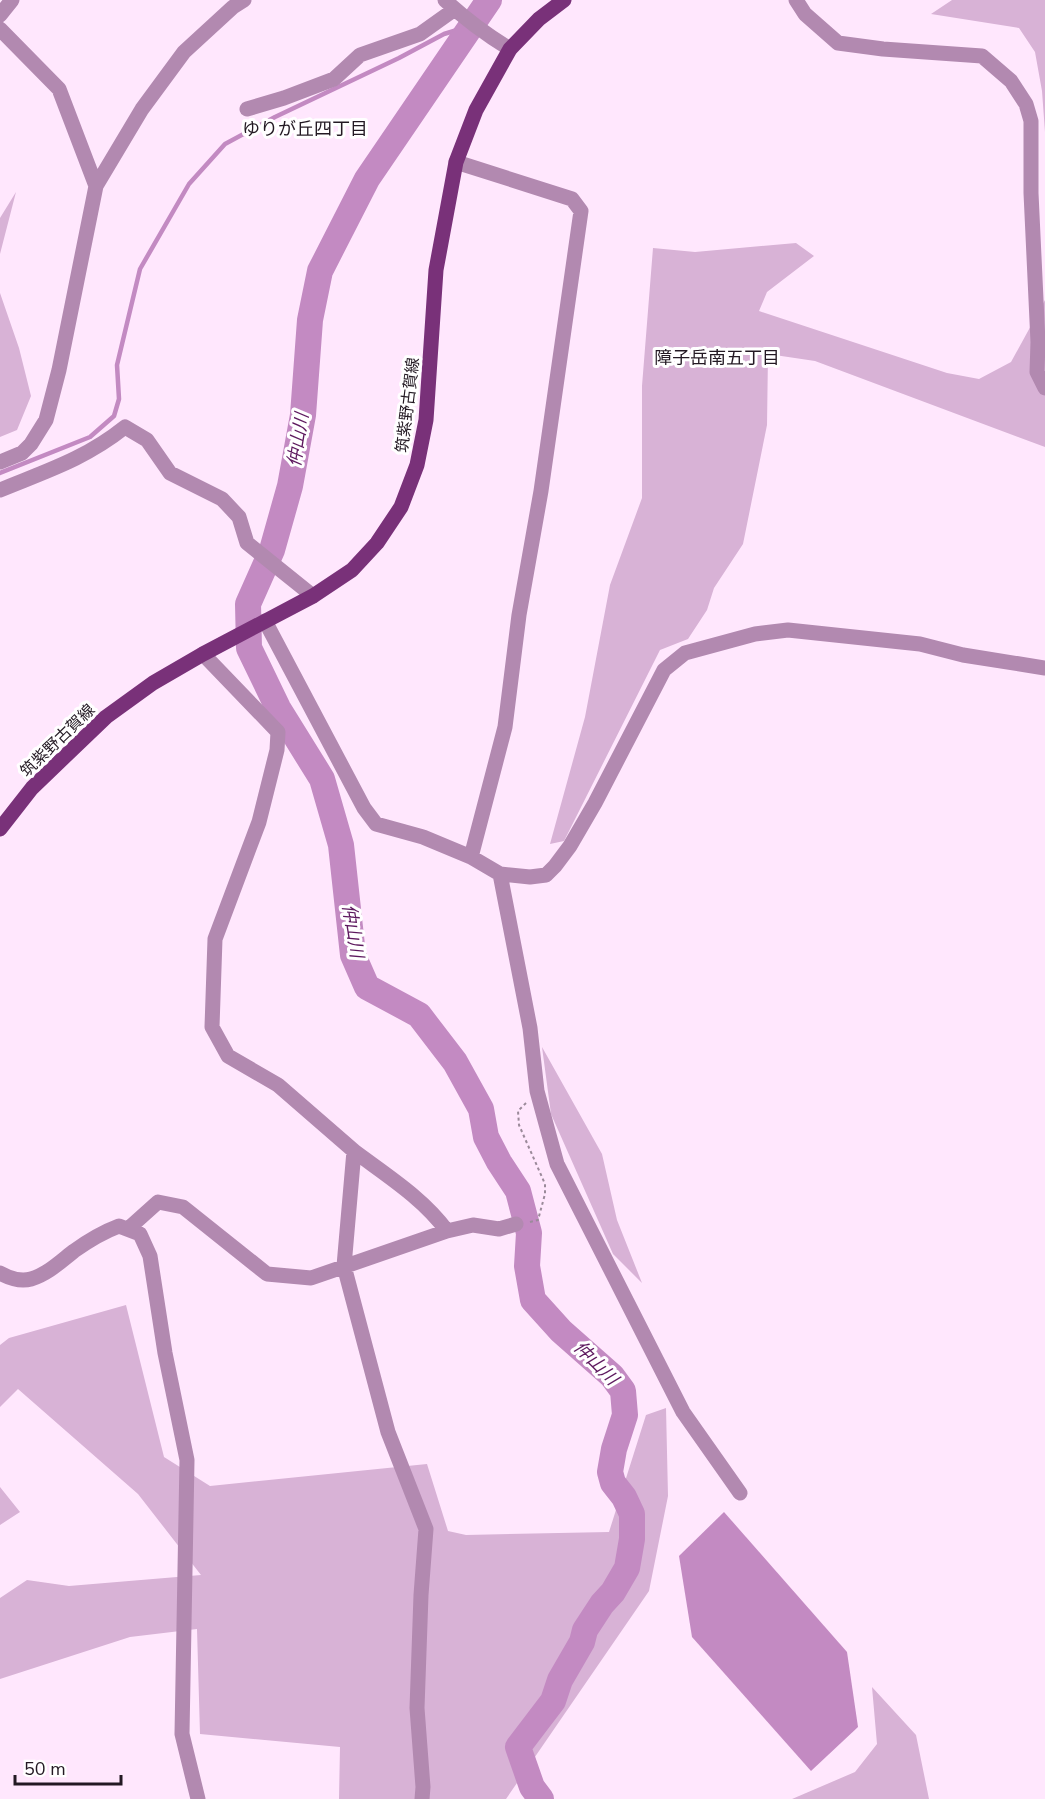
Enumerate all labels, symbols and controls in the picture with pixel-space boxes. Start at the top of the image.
district label: ゆりが丘四丁目 [242,117,368,141]
district label: 障子岳南五丁目 [654,346,780,370]
street label: 筑紫野古賀線 [391,356,425,454]
water label: 仲山川 [282,409,314,469]
street label: 筑紫野古賀線 [16,699,100,782]
water label: 仲山川 [337,902,369,962]
water label: 仲山川 [568,1335,625,1392]
scale bar [15,1748,122,1786]
text: 50 m [24,1757,66,1781]

